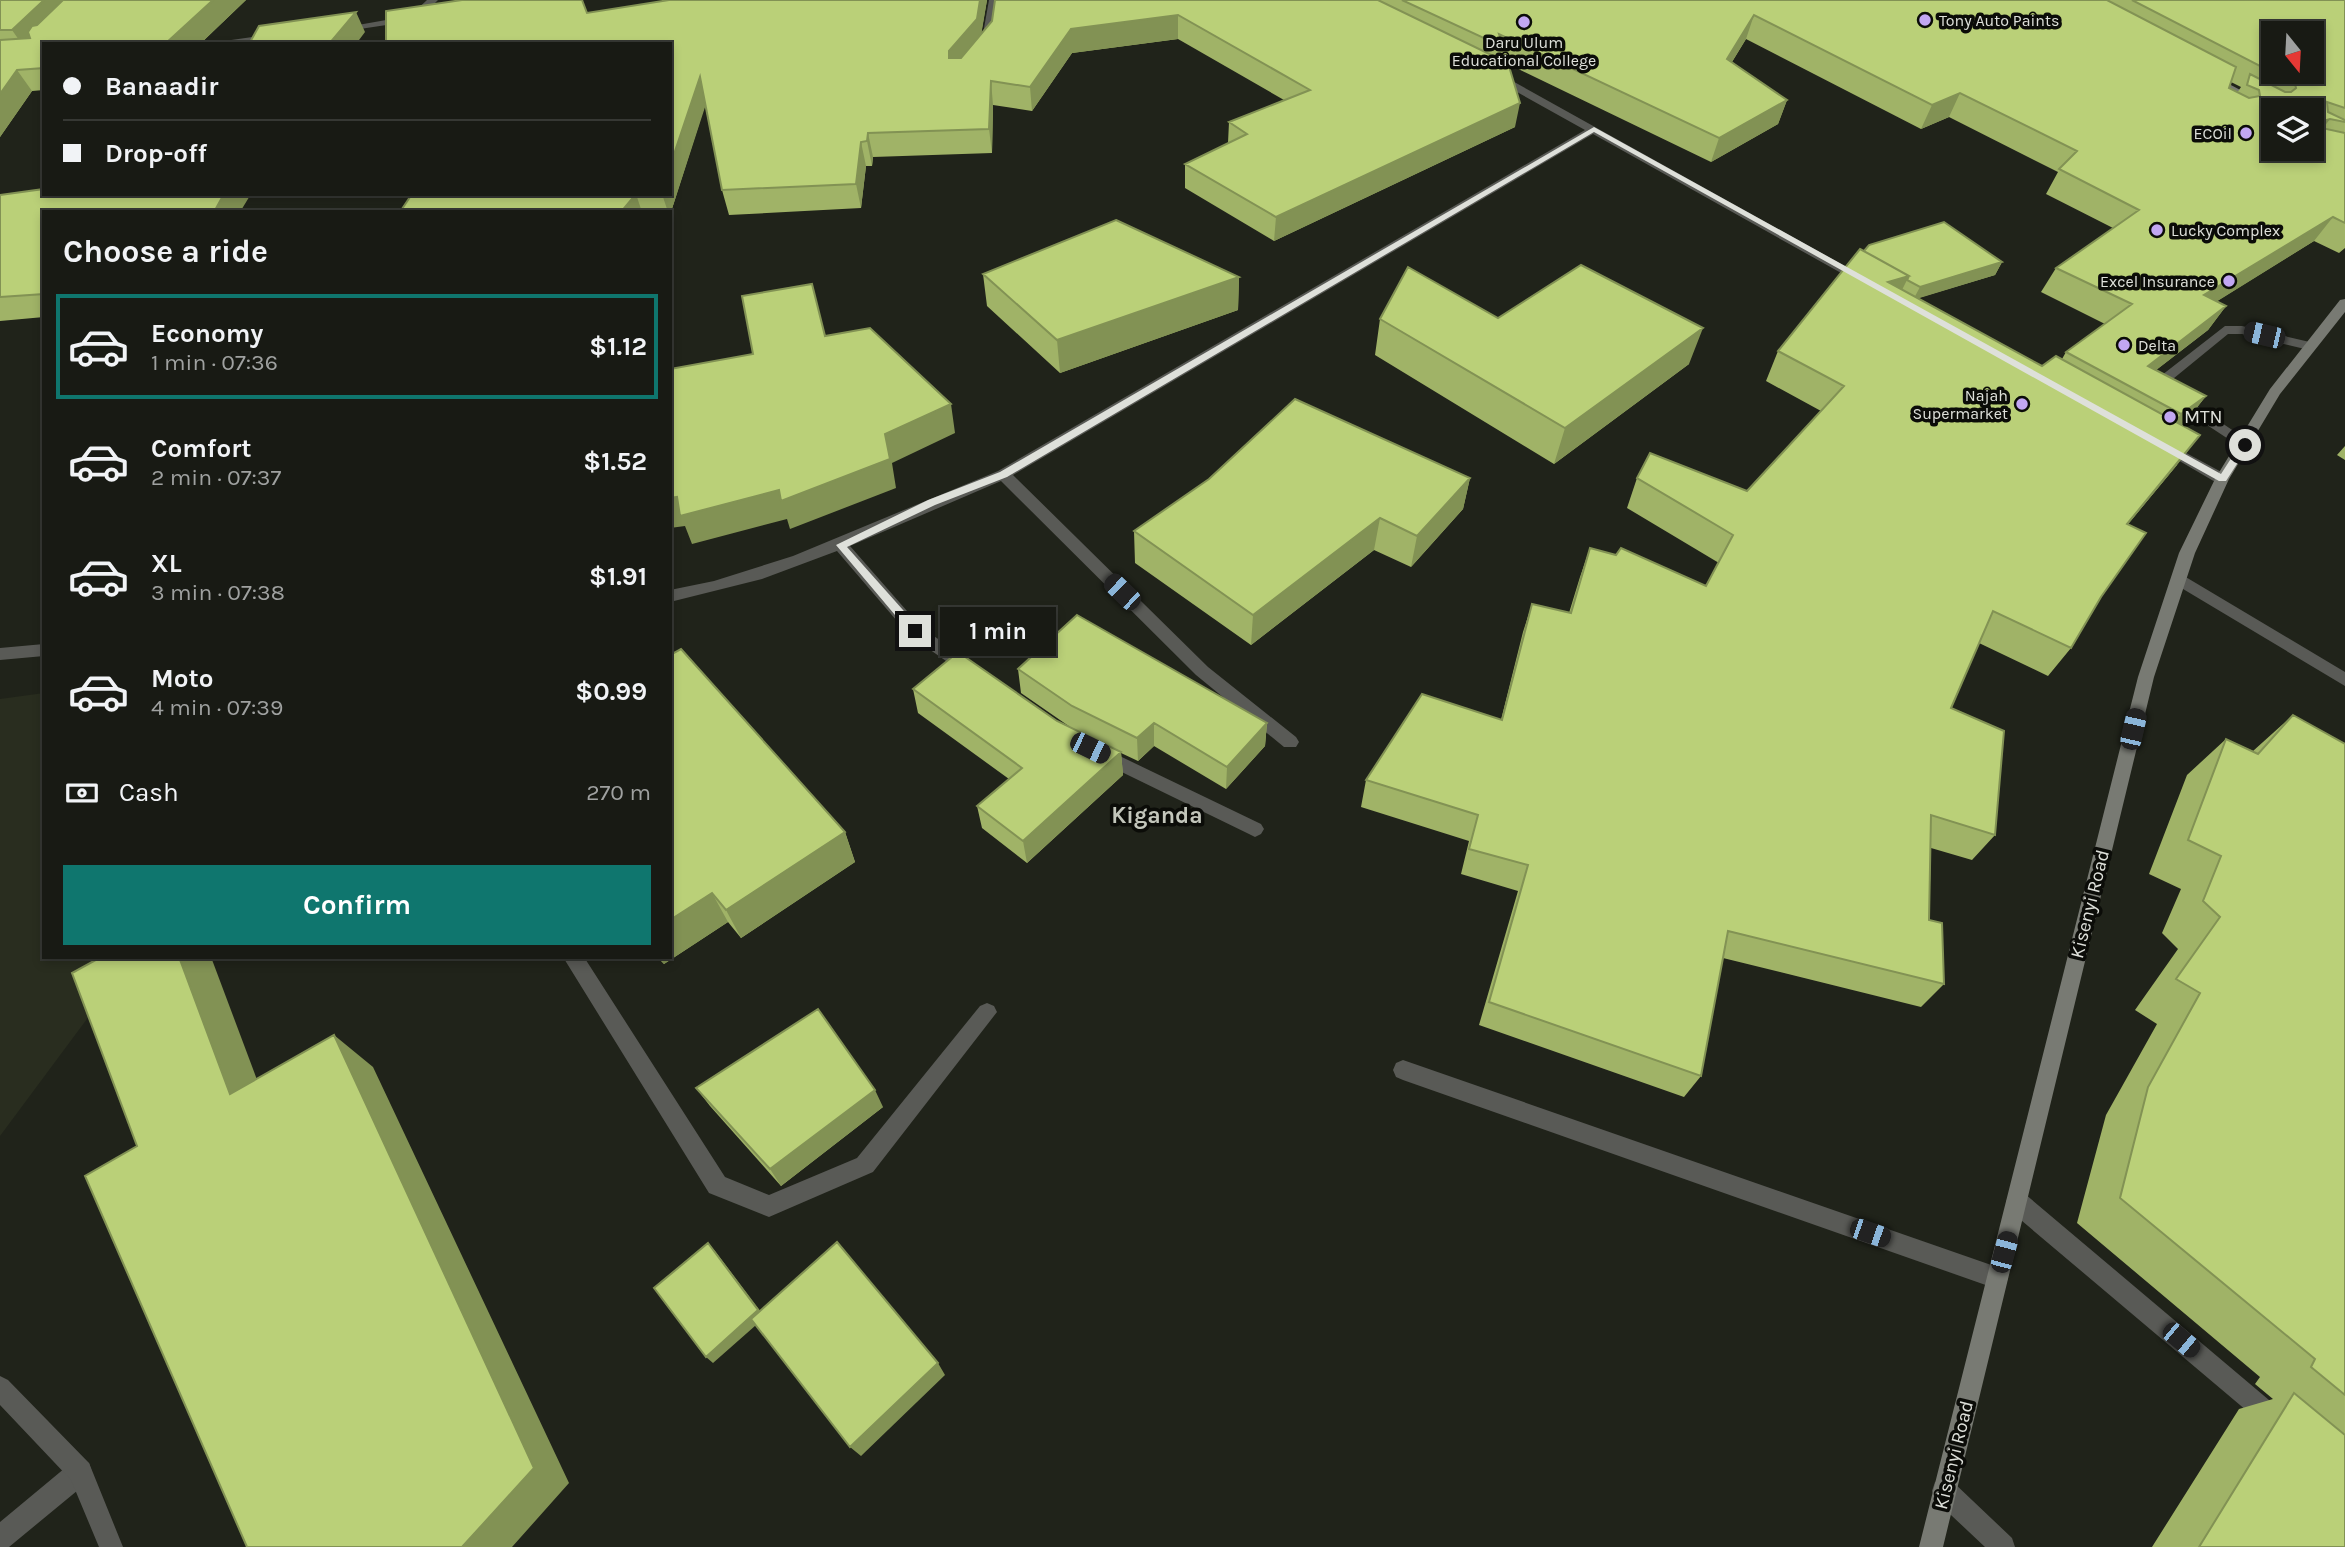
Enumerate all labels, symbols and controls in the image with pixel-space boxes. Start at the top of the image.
place label: Tony Auto Paints [1939,11,2059,30]
marker: Tony Auto Paints [1917,12,1933,28]
marker: Daru Ulum Educational College [1516,14,1532,30]
north arrow [2261,21,2324,84]
map controls [2261,21,2324,161]
place label: Daru Ulum Educational College [1452,33,1596,70]
text: Banaadir [105,71,218,102]
button: layers [2261,98,2324,161]
place label: ECOil [2194,124,2232,143]
marker: ECOil [2238,125,2254,141]
text: Drop-off [105,138,207,169]
place label: Lucky Complex [2171,221,2280,240]
marker: Lucky Complex [2149,222,2165,238]
text: Choose a ride [63,233,268,270]
place label: Excel Insurance [2100,272,2215,291]
marker: Excel Insurance [2221,273,2237,289]
icon: car [67,315,130,378]
text: Economy [151,318,263,349]
car [2242,320,2287,350]
text: $1.12 [589,331,647,362]
place label: Delta [2138,336,2176,355]
marker: Delta [2116,337,2132,353]
text: 1 min · 07:36 [151,349,278,376]
place label: Najah Supermarket [1912,386,2008,423]
marker: Najah Supermarket [2014,396,2030,412]
place label: MTN [2184,406,2223,428]
marker: MTN [2162,409,2178,425]
route start [2229,429,2261,461]
icon: car [67,430,130,493]
text: Comfort [151,433,252,464]
text: $1.52 [583,446,647,477]
text: 2 min · 07:37 [151,464,281,491]
icon: car [67,545,130,608]
text: XL [151,548,182,579]
text: $1.91 [589,561,647,592]
car [1100,570,1145,614]
text: 3 min · 07:38 [151,579,285,606]
callout: 1 min [940,606,1055,656]
route end [899,615,931,647]
text: 1 min [969,618,1027,645]
icon: car [67,660,130,723]
text: Moto [151,663,213,694]
text: $0.99 [575,676,647,707]
text: 4 min · 07:39 [151,694,283,721]
car [2119,706,2148,752]
car [1067,729,1114,767]
icon: cash [63,774,101,812]
text: Cash [119,777,179,808]
text: 270 m [586,779,651,806]
district label: Kiganda [1111,802,1203,829]
street label: Kisenyi Road [2066,847,2114,961]
button: Confirm [63,865,651,945]
car [1847,1216,1894,1250]
car [1989,1229,2020,1275]
car [2159,1318,2204,1362]
street label: Kisenyi Road [1930,1398,1978,1512]

